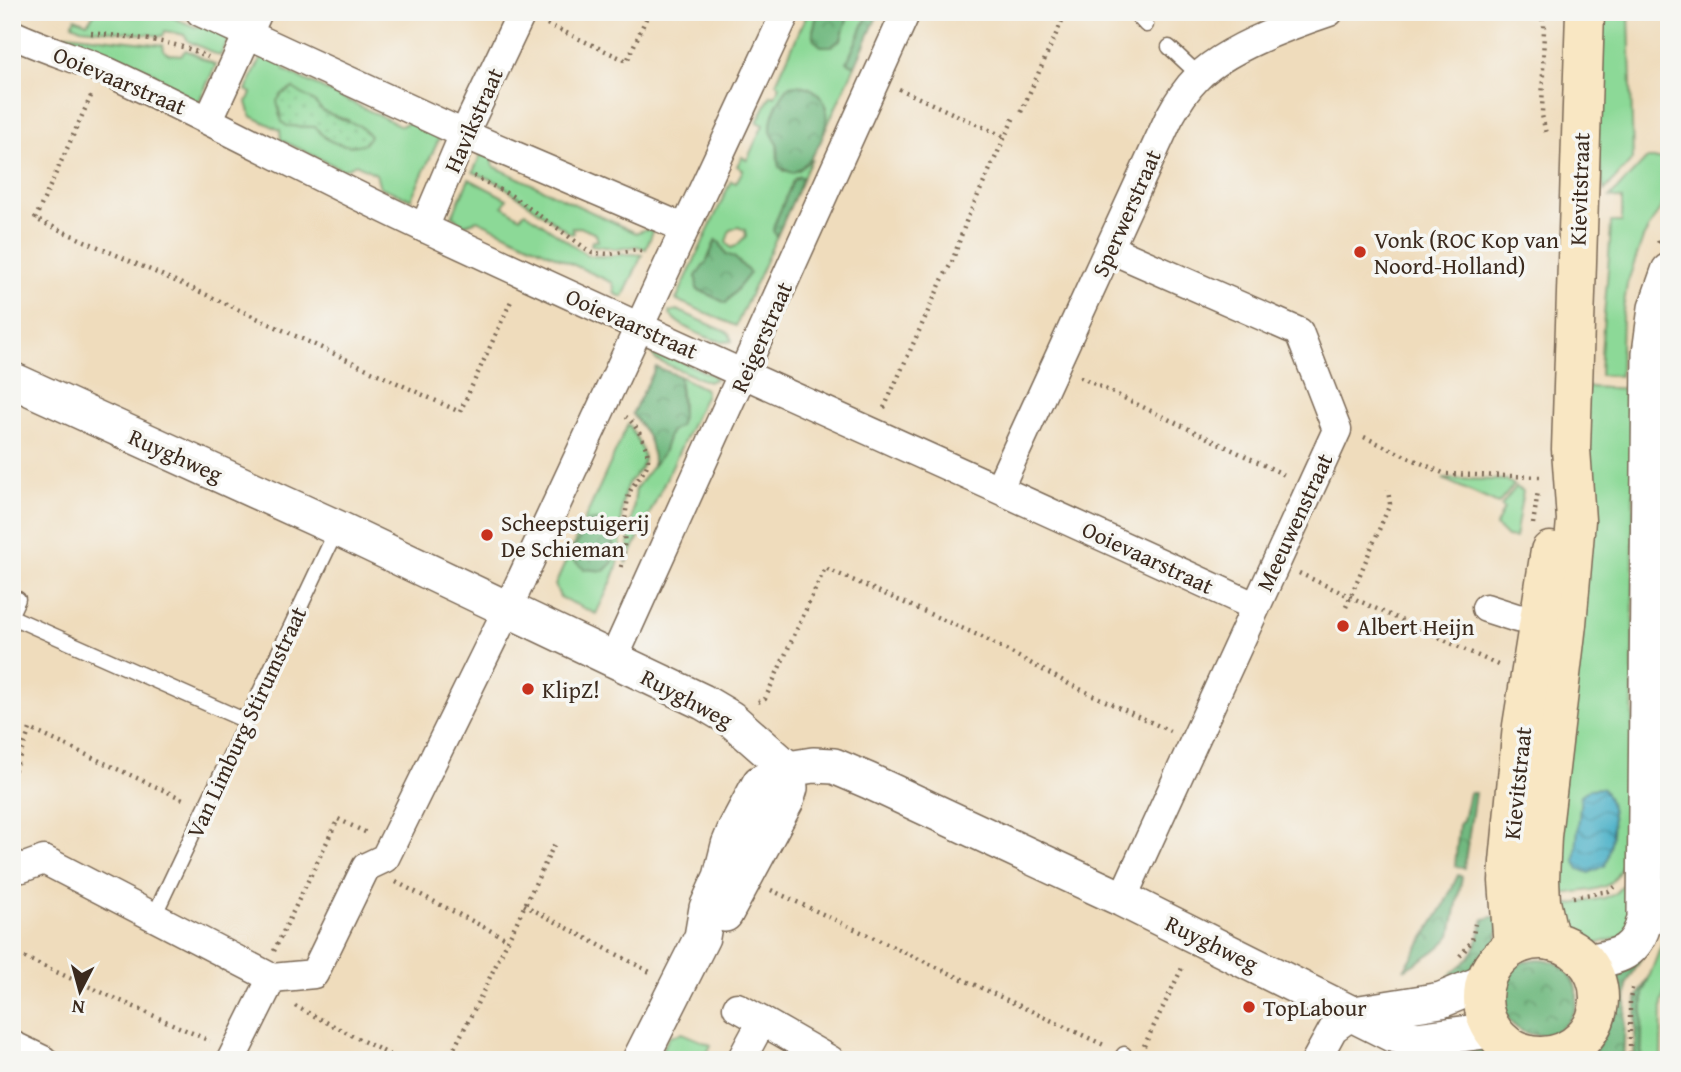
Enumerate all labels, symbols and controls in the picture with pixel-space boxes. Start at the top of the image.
street label: Ooievaarstraat [48,37,192,123]
street label: Havikstraat [435,62,511,178]
street label: Kievitstraat [1561,132,1597,246]
street label: Sperwerstraat [1083,144,1169,282]
place label: Vonk (ROC Kop van Noord-Holland) [1374,223,1559,282]
marker: Vonk (ROC Kop van Noord-Holland) [1352,244,1368,260]
street label: Reigerstraat [722,276,800,398]
street label: Ooievaarstraat [561,279,703,367]
street label: Ruyghweg [124,420,229,491]
street label: Meeuwenstraat [1248,448,1340,596]
place label: Scheepstuigerij De Schieman [501,506,650,565]
street label: Ooievaarstraat [1077,512,1219,602]
marker: Scheepstuigerij De Schieman [479,527,495,543]
street label: Van Limburg Stirumstraat [178,601,314,843]
place label: Albert Heijn [1357,610,1474,643]
marker: Albert Heijn [1335,618,1351,634]
street label: Ruyghweg [635,660,739,736]
place label: KlipZ! [542,673,600,706]
marker: KlipZ! [520,681,536,697]
street label: Kievitstraat [1495,725,1539,841]
street label: Ruyghweg [1160,906,1264,980]
north arrow [46,956,116,1026]
place label: TopLabour [1263,991,1367,1024]
text: N [70,993,86,1022]
marker: TopLabour [1241,999,1257,1015]

